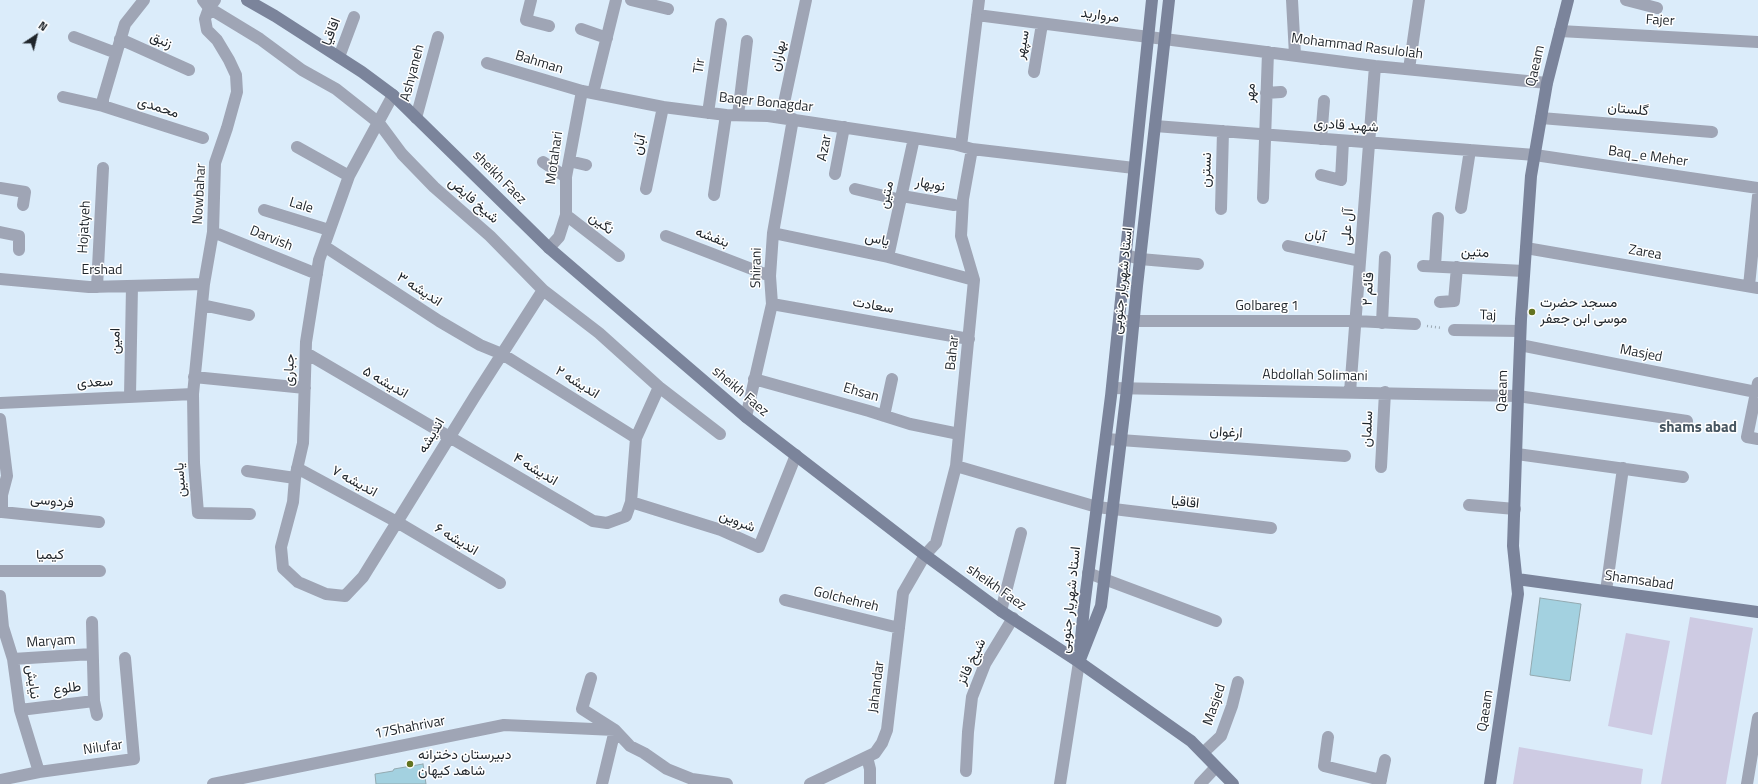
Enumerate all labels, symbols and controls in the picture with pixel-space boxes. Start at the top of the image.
street label: مروارید [1080,5,1120,27]
street label: Fajer [1645,12,1675,30]
north arrow [16,16,56,56]
street label: اقاقیا [319,16,345,48]
text: N [35,17,51,35]
street label: زنبق [147,29,175,53]
street label: سپهر [1012,29,1034,61]
street label: Mohammad Rasulolah [1290,31,1424,63]
street label: بهاران [768,39,790,73]
street label: Ashyaneh [397,43,429,103]
street label: Qaeam [1523,44,1549,88]
street label: Bahman [513,48,565,78]
street label: Tir [691,57,709,75]
street label: مهر [1242,83,1260,103]
street label: Baqer Bonagdar [718,90,814,116]
street label: محمدی [135,93,181,123]
street label: گلستان [1607,100,1649,120]
street label: شهید قادری [1313,115,1379,137]
street label: Motahari [543,130,567,186]
street label: آبان [630,133,650,157]
street label: Azar [814,133,836,163]
street label: Baq_e Meher [1607,143,1689,171]
street label: sheikh Faez [469,148,529,208]
street label: نسترن [1198,152,1216,188]
street label: Nowbahar [190,163,210,225]
street label: شیخ فایض [444,174,502,228]
street label: نوبهار [914,174,946,196]
street label: متین [876,179,898,211]
street label: Lale [287,194,315,218]
street label: Hojatyeh [75,200,95,254]
street label: آل علی [1338,208,1358,246]
street label: نگین [585,209,617,239]
street label: Darvish [247,223,295,255]
street label: بنفشه [693,224,731,252]
street label: آبان [1303,226,1327,246]
street label: استاد شهریار جنوبی [1109,227,1137,335]
street label: یاس [863,229,891,251]
street label: Zarea [1627,242,1663,264]
street label: متین [1461,244,1489,262]
street label: Shirani [748,248,766,288]
street label: Ershad [81,263,123,279]
street label: اندیشه ۳ [393,269,445,311]
street label: قائم ۲ [1360,272,1378,306]
street label: سعادت [851,294,895,318]
place label: مسجد حضرت موسی ابن جعفر [1540,296,1627,328]
street label: Golbareg 1 [1235,299,1299,315]
street label: Taj [1480,307,1496,325]
marker: مسجد حضرت موسی ابن جعفر [1527,307,1537,317]
street label: امین [107,328,125,354]
street label: Bahar [943,335,963,371]
street label: Masjed [1618,342,1664,366]
street label: جباری [281,353,299,387]
street label: اندیشه ۵ [359,363,411,403]
street label: اندیشه ۲ [552,363,602,403]
street label: sheikh Faez [708,363,772,421]
street label: Abdollah Solimani [1262,367,1368,385]
street label: Qaeam [1494,370,1512,412]
street label: سعدی [76,374,114,392]
street label: Ehsan [841,380,881,406]
street label: سلمان [1359,410,1377,448]
street label: اندیشه [415,415,449,457]
district label: shams abad [1659,419,1737,437]
street label: ارغوان [1209,423,1243,443]
street label: اندیشه ۴ [510,450,560,490]
street label: یاسین [171,462,191,498]
street label: اندیشه ۷ [328,463,380,501]
street label: فردوسی [29,491,75,513]
street label: اقاقیا [1170,493,1200,513]
street label: شروین [717,507,757,537]
street label: اندیشه ۶ [431,520,481,560]
street label: استاد شهریار جنوبی [1057,546,1085,654]
street label: کیمیا [36,548,64,564]
street label: sheikh Faez [963,561,1029,615]
street label: Shamsabad [1604,568,1674,594]
street label: Golchehreh [812,584,880,616]
street label: Maryam [26,632,76,652]
street label: شیخ فائز [954,636,990,688]
street label: Jahandar [865,660,889,714]
street label: نیایش [21,664,43,700]
street label: طلوع [52,679,82,699]
street label: Masjed [1200,682,1230,728]
street label: Qaeam [1474,689,1498,733]
street label: 17Shahrivar [373,713,447,743]
street label: Nilufar [82,737,124,759]
place label: دبیرستان دخترانه شاهد کیهان [418,748,511,780]
marker: دبیرستان دخترانه شاهد کیهان [405,759,415,769]

